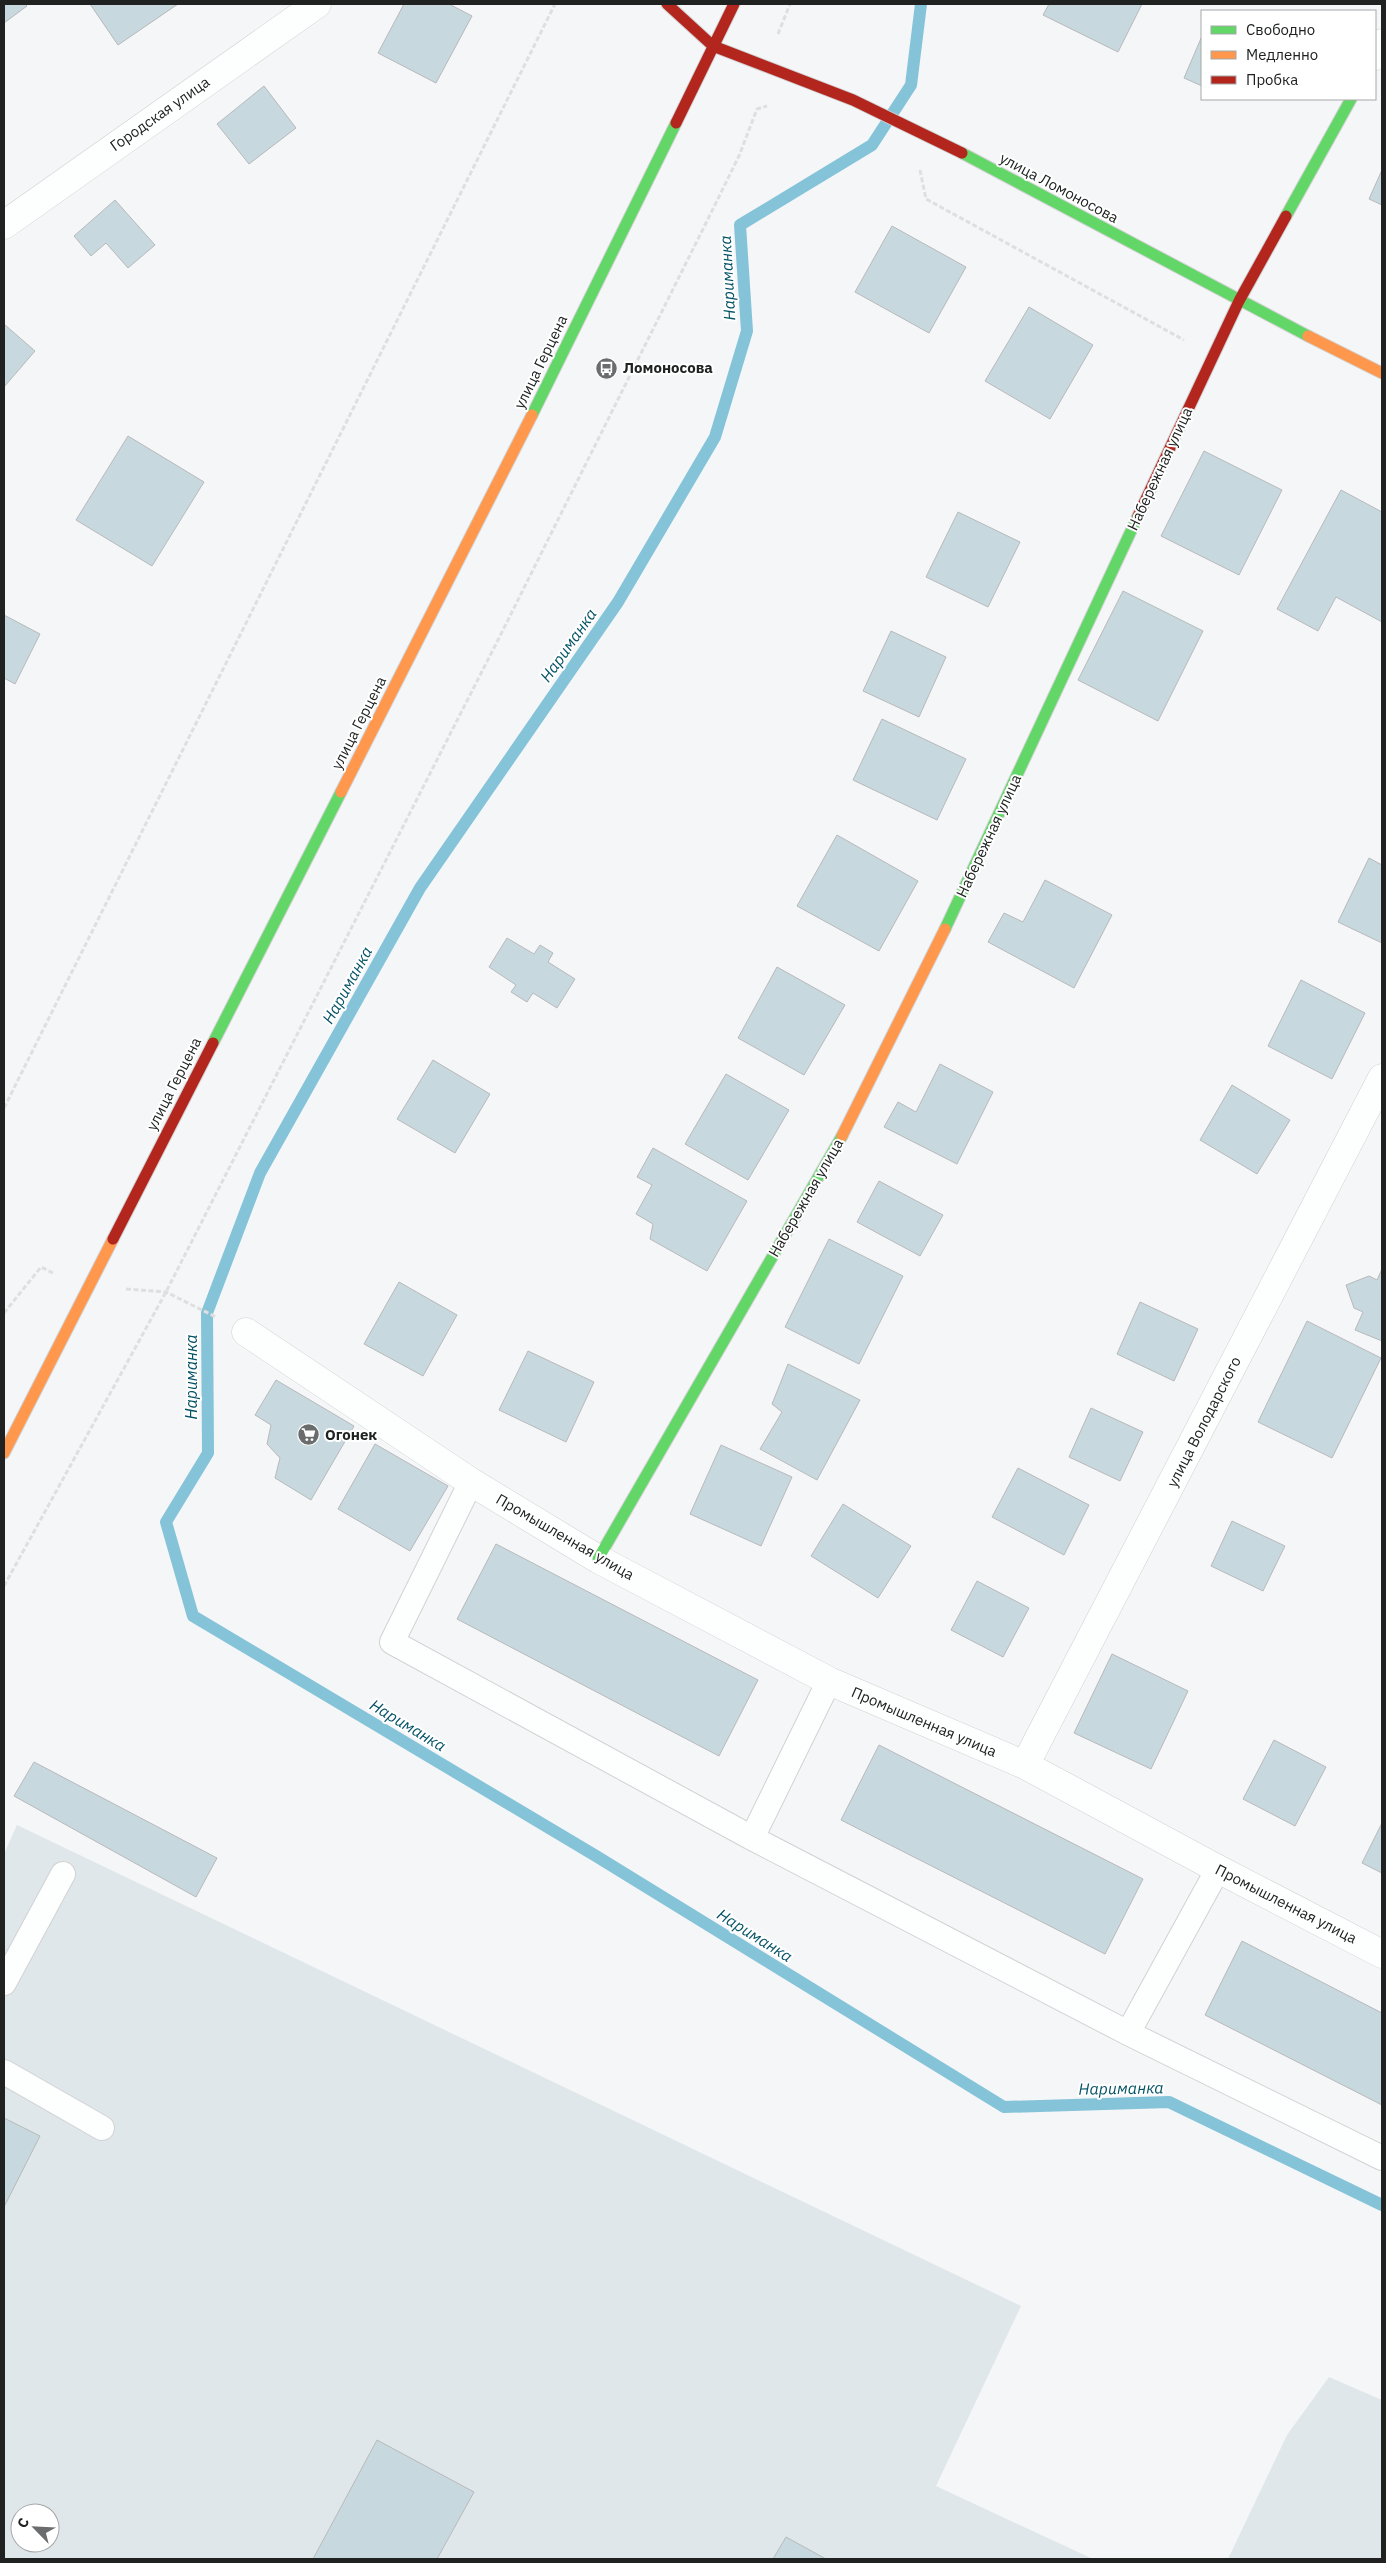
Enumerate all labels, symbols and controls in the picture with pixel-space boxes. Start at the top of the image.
legend [1201,10,1376,100]
text: Свободно [1246,20,1315,39]
text: Медленно [1246,45,1318,64]
text: Пробка [1246,70,1298,89]
street label: Городская улица [106,72,213,155]
street label: улица Ломоносова [997,148,1122,227]
water label: Нариманка [715,235,739,321]
street label: улица Герцена [510,312,571,412]
bus stop icon: Ломоносова [595,356,619,380]
place label: Ломоносова [623,358,713,377]
street label: Набережная улица [1123,404,1196,533]
water label: Нариманка [535,604,601,686]
street label: улица Герцена [327,673,390,773]
street label: Набережная улица [952,771,1025,900]
water label: Нариманка [318,943,376,1027]
street label: улица Герцена [142,1034,205,1134]
street label: Набережная улица [764,1135,847,1260]
water label: Нариманка [181,1334,201,1420]
street label: улица Володарского [1162,1353,1245,1490]
supermarket icon: Огонек [297,1423,321,1447]
place label: Огонек [325,1425,377,1444]
street label: Промышленная улица [493,1489,638,1584]
street label: Промышленная улица [849,1682,1000,1761]
water label: Нариманка [366,1695,450,1755]
street label: Промышленная улица [1212,1860,1360,1947]
water label: Нариманка [714,1904,796,1966]
water label: Нариманка [1078,2077,1164,2099]
north arrow [10,2503,60,2553]
text: С [13,2515,33,2531]

